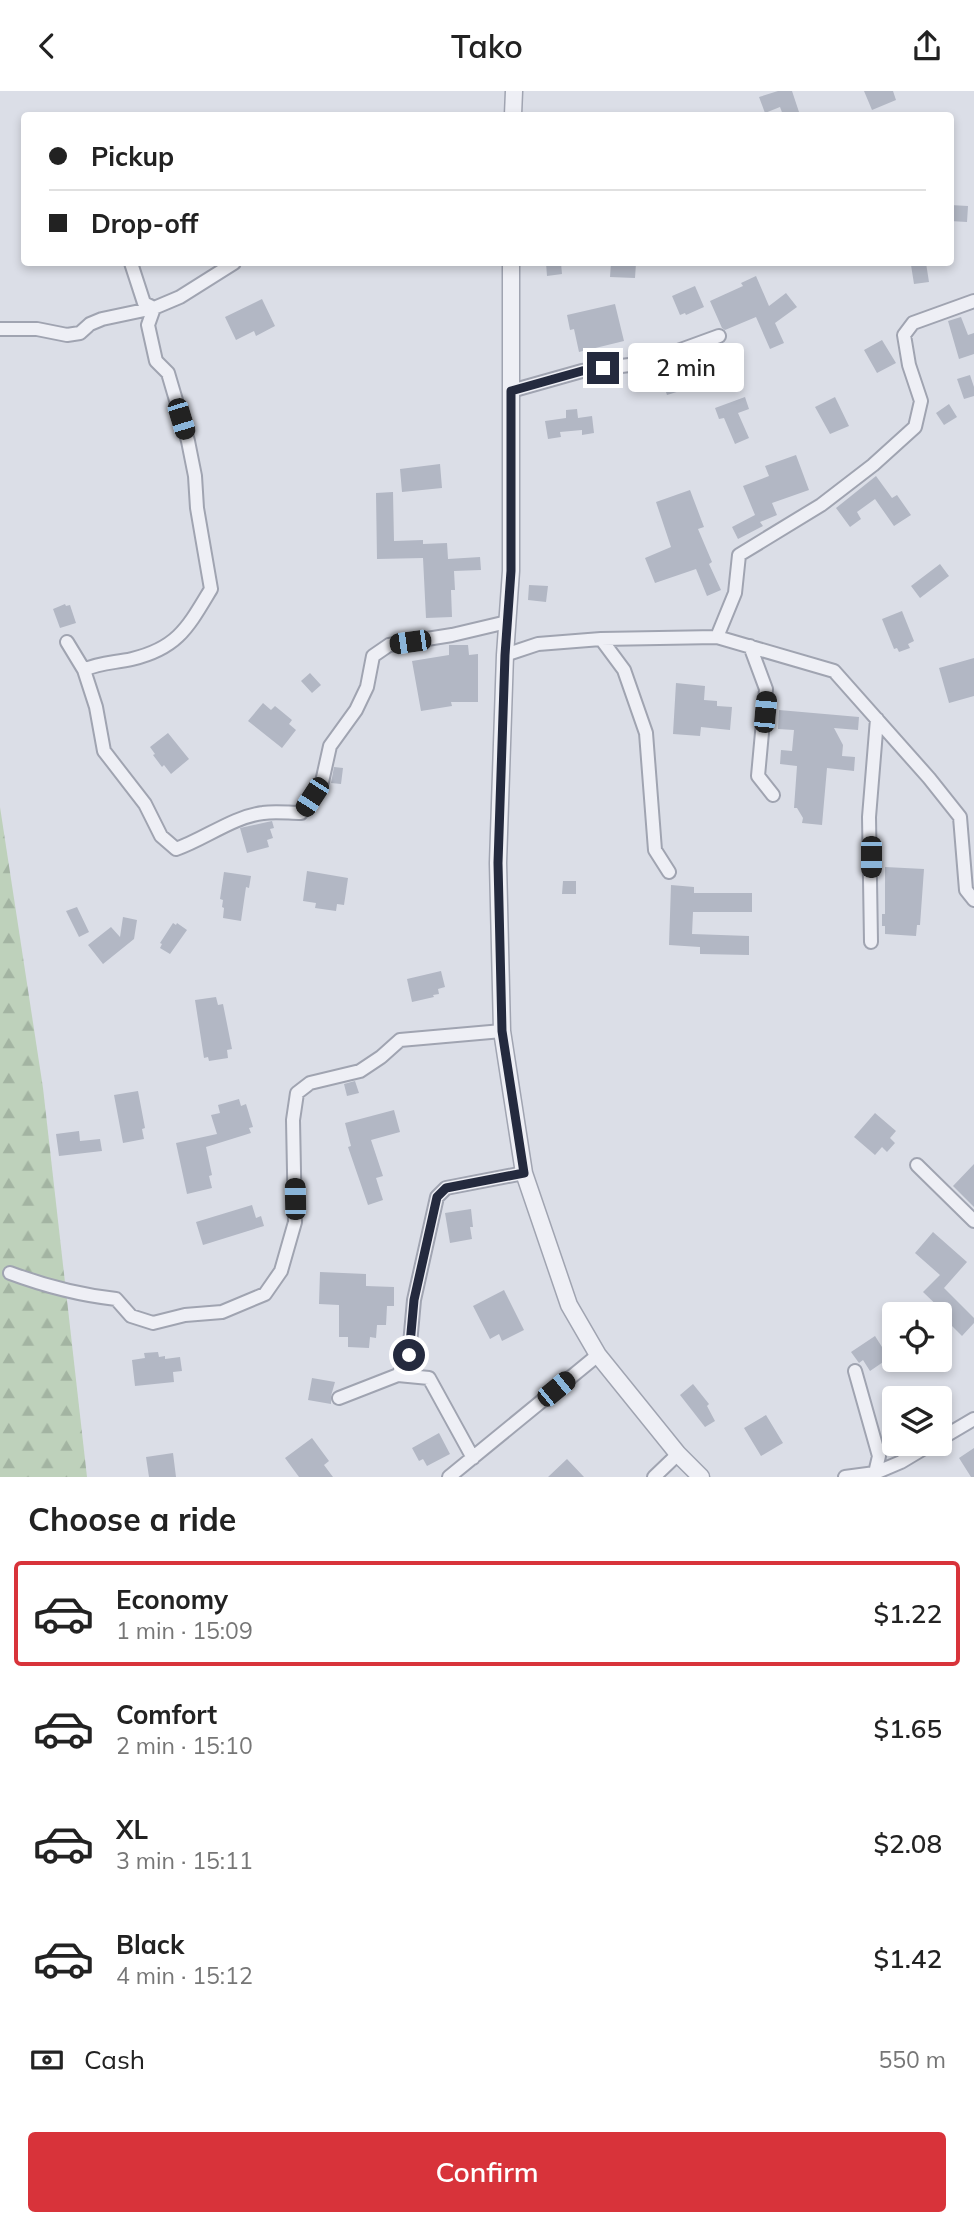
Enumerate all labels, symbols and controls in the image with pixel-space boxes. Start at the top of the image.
text: Tako [451,26,523,66]
icon: back [28,27,66,65]
icon: share [908,27,946,65]
text: Pickup [91,140,174,173]
text: Drop-off [91,207,198,240]
callout: 2 min [628,343,743,393]
route end [587,352,619,384]
text: 2 min [656,353,716,382]
car [165,396,198,442]
car [388,629,433,655]
car [753,690,778,734]
car [292,774,333,820]
car [861,836,882,878]
car [285,1178,306,1220]
map controls [882,1302,952,1456]
button: locate [882,1302,952,1372]
route start [393,1339,425,1371]
car [534,1368,579,1410]
button: layers [882,1386,952,1456]
text: Choose a ride [28,1499,236,1539]
icon: car [32,1582,95,1645]
text: Economy [116,1583,228,1616]
text: $1.22 [873,1597,942,1630]
text: 1 min · 15:09 [116,1616,253,1645]
icon: car [32,1697,95,1760]
text: Comfort [116,1698,217,1731]
text: $1.65 [873,1712,942,1745]
text: 2 min · 15:10 [116,1731,253,1760]
icon: car [32,1812,95,1875]
text: XL [116,1813,148,1846]
text: $2.08 [873,1827,942,1860]
text: 3 min · 15:11 [116,1846,253,1875]
icon: car [32,1927,95,1990]
text: Black [116,1928,184,1961]
text: $1.42 [873,1942,942,1975]
text: 4 min · 15:12 [116,1961,253,1990]
icon: cash [28,2041,66,2079]
text: Cash [84,2043,145,2076]
text: 550 m [878,2045,946,2074]
button: Confirm [28,2132,946,2212]

